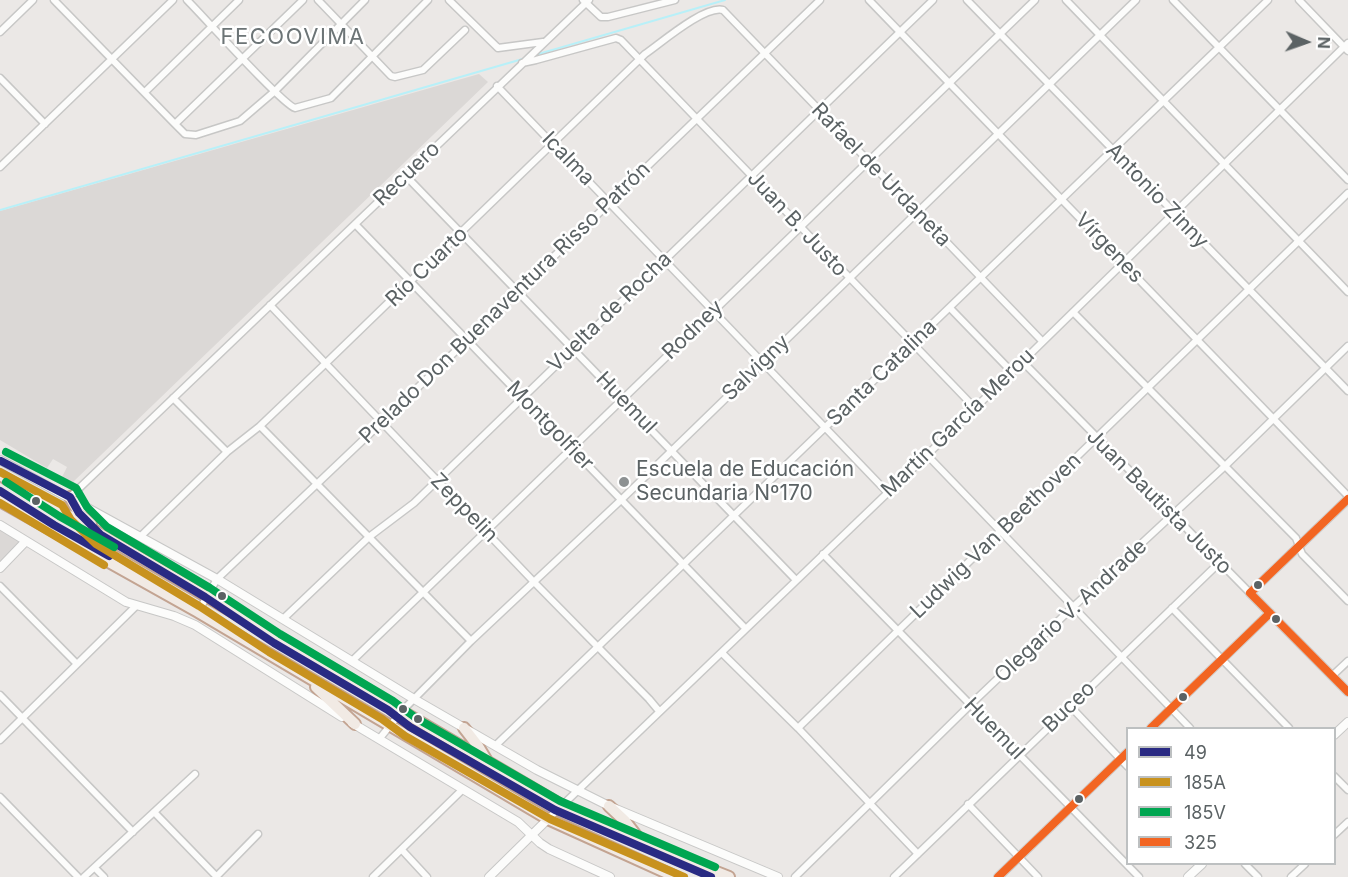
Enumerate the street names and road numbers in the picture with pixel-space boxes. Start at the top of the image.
street label: Rafael de Urdaneta [806,98,956,252]
street label: Icalma [536,127,600,191]
street label: Recuero [369,136,445,212]
street label: Antonio Zinny [1100,138,1214,254]
street label: Prelado Don Buenaventura Risso Patrón [354,157,656,449]
street label: Juan B. Justo [742,166,852,282]
street label: Vírgenes [1069,208,1149,288]
street label: Río Cuarto [381,222,473,312]
street label: Vuelta de Rocha [543,247,677,377]
street label: Rodney [657,295,729,365]
street label: Santa Catalina [822,314,942,432]
street label: Salvigny [717,330,795,406]
street label: Martín García Merou [876,343,1040,503]
street label: Huemul [590,367,662,439]
street label: Montgolfier [501,376,599,476]
street label: Juan Bautista Justo [1081,424,1237,580]
street label: Ludwig Van Beethoven [905,448,1087,624]
street label: Zeppelin [425,468,503,548]
street label: Olegario V. Andrade [990,534,1152,688]
street label: Buceo [1038,676,1100,738]
street label: Huemul [958,693,1030,765]

